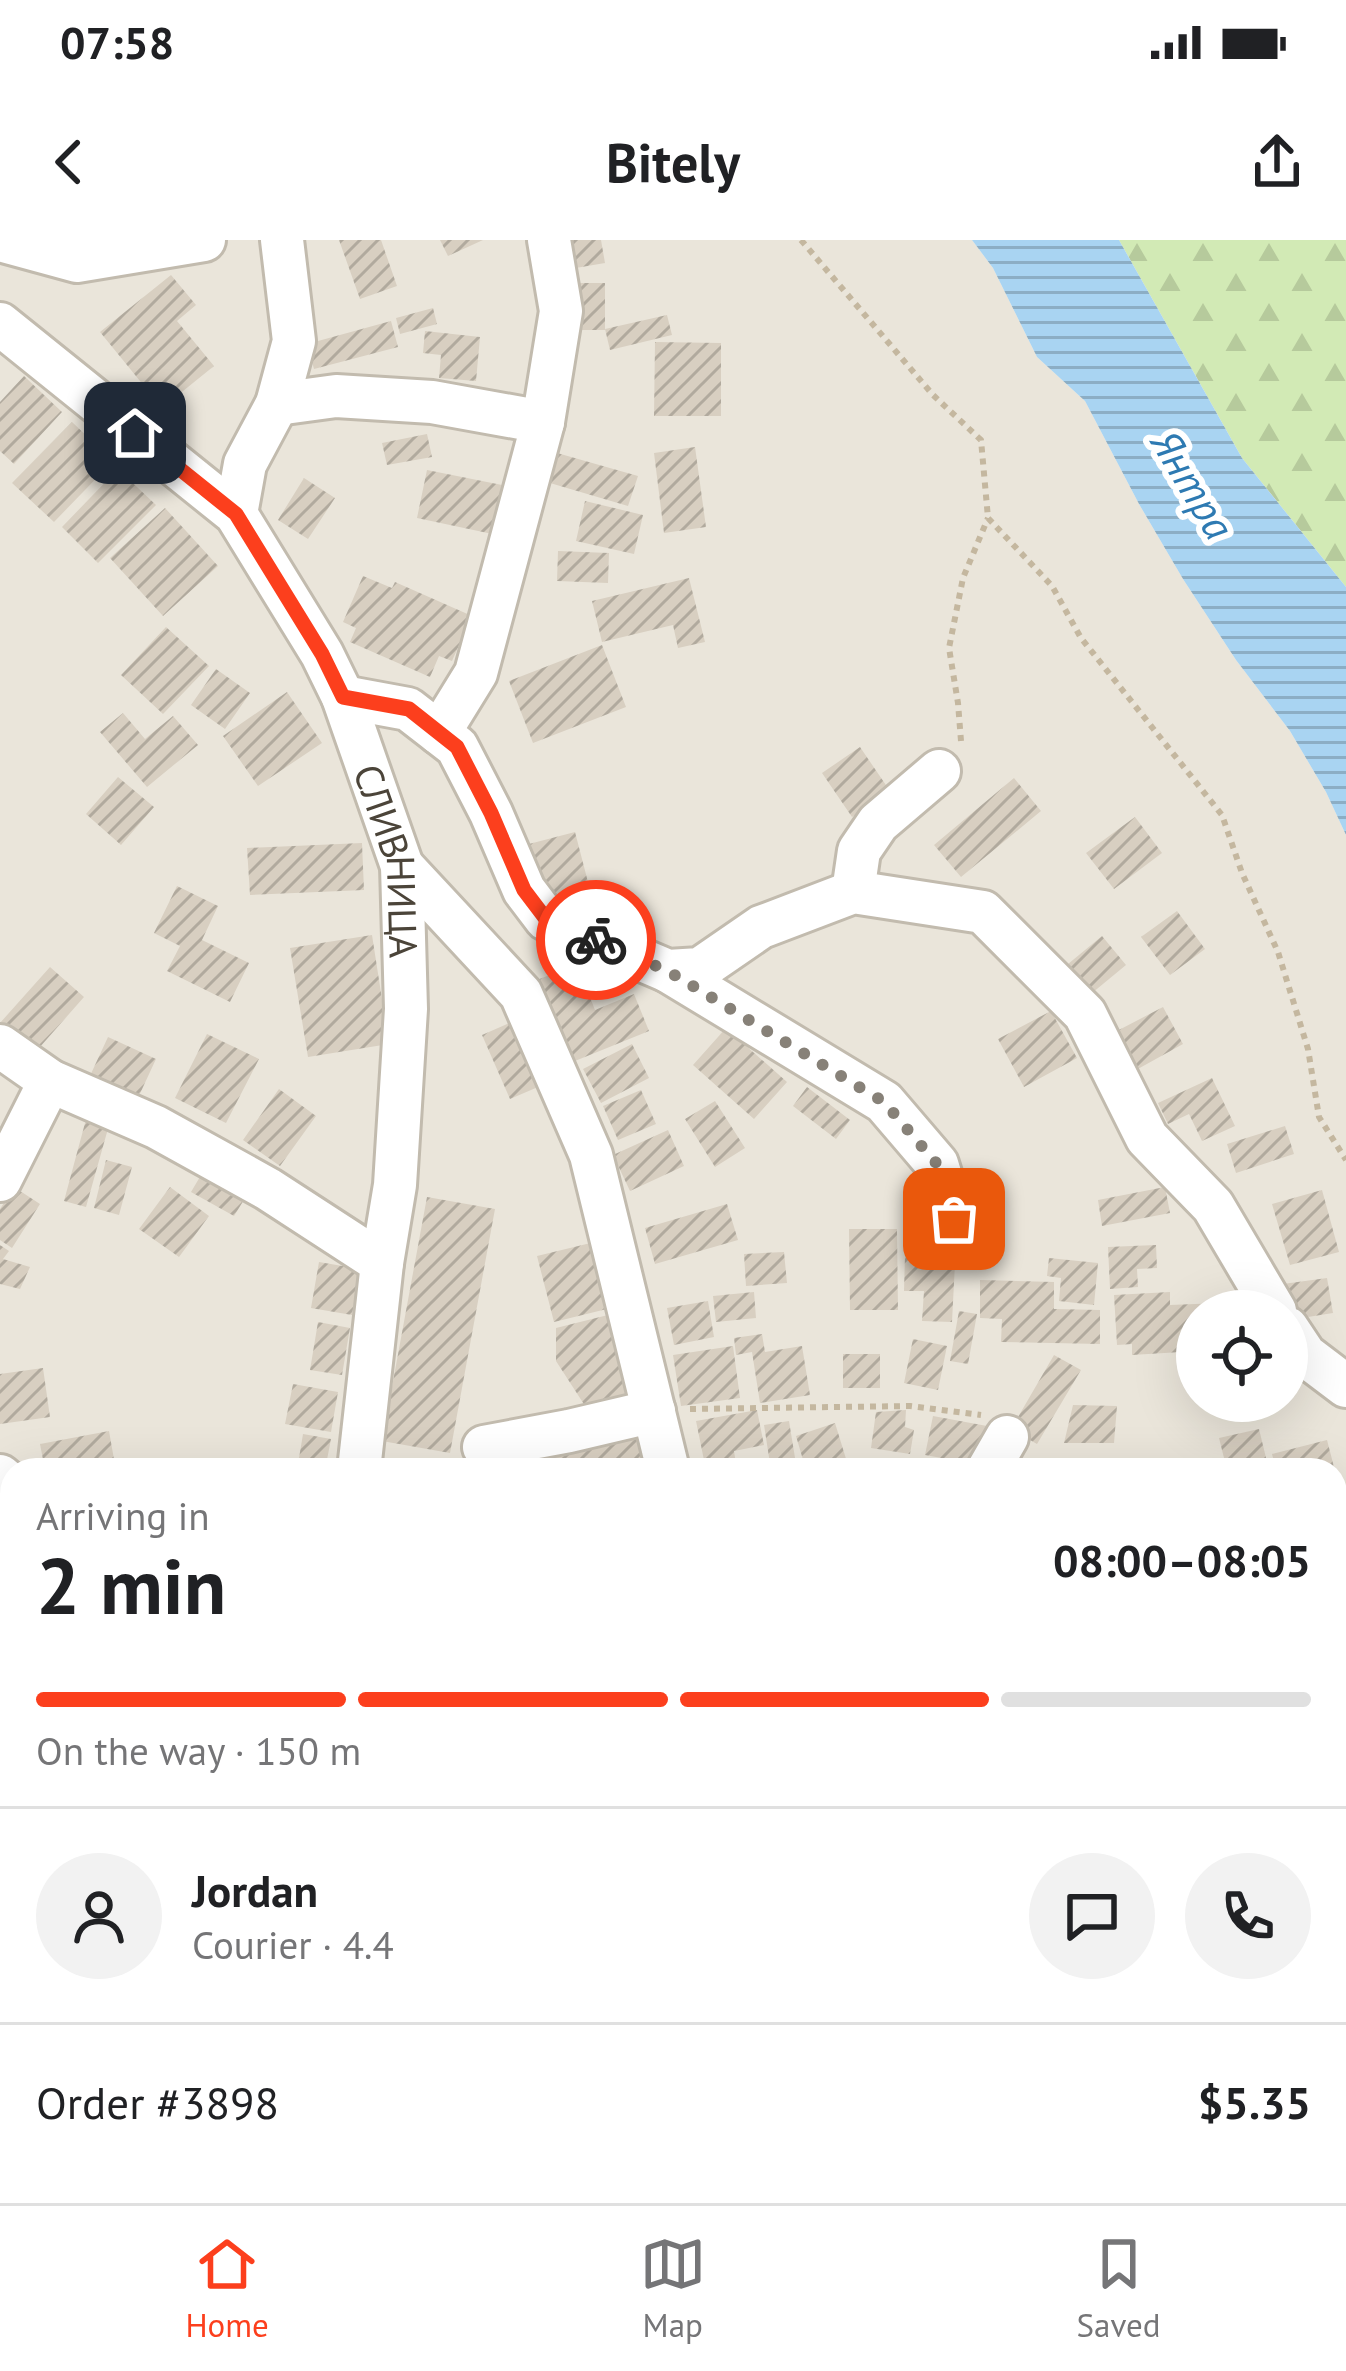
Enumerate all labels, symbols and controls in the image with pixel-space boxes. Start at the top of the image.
text: 07:58 [60,13,174,71]
text: Bitely [606,127,740,197]
icon: back [36,129,102,195]
icon: share [1244,129,1310,195]
pin [84,382,186,484]
icon: home [102,400,168,466]
water label: Янтра [1138,418,1247,549]
street label: СЛИВНИЦА [343,757,430,959]
courier [536,880,656,1000]
icon: bike [563,907,629,973]
pin [903,1168,1005,1270]
icon: bag [921,1186,987,1252]
map controls [1176,1290,1308,1422]
button: locate [1176,1290,1308,1422]
text: Arriving in [36,1490,210,1541]
text: 08:00–08:05 [1053,1531,1311,1589]
text: 2 min [36,1535,226,1636]
text: On the way · 150 m [36,1725,361,1776]
button: person [36,1853,162,1979]
button: chat [1029,1853,1155,1979]
button: phone [1185,1853,1311,1979]
text: Jordan [192,1861,318,1919]
text: Courier · 4.4 [192,1919,394,1970]
text: Order #3898 [36,2073,279,2131]
text: $5.35 [1198,2073,1311,2131]
tab: Home [185,2231,269,2346]
tab: Map [640,2231,706,2346]
tab: Saved [1077,2231,1161,2346]

